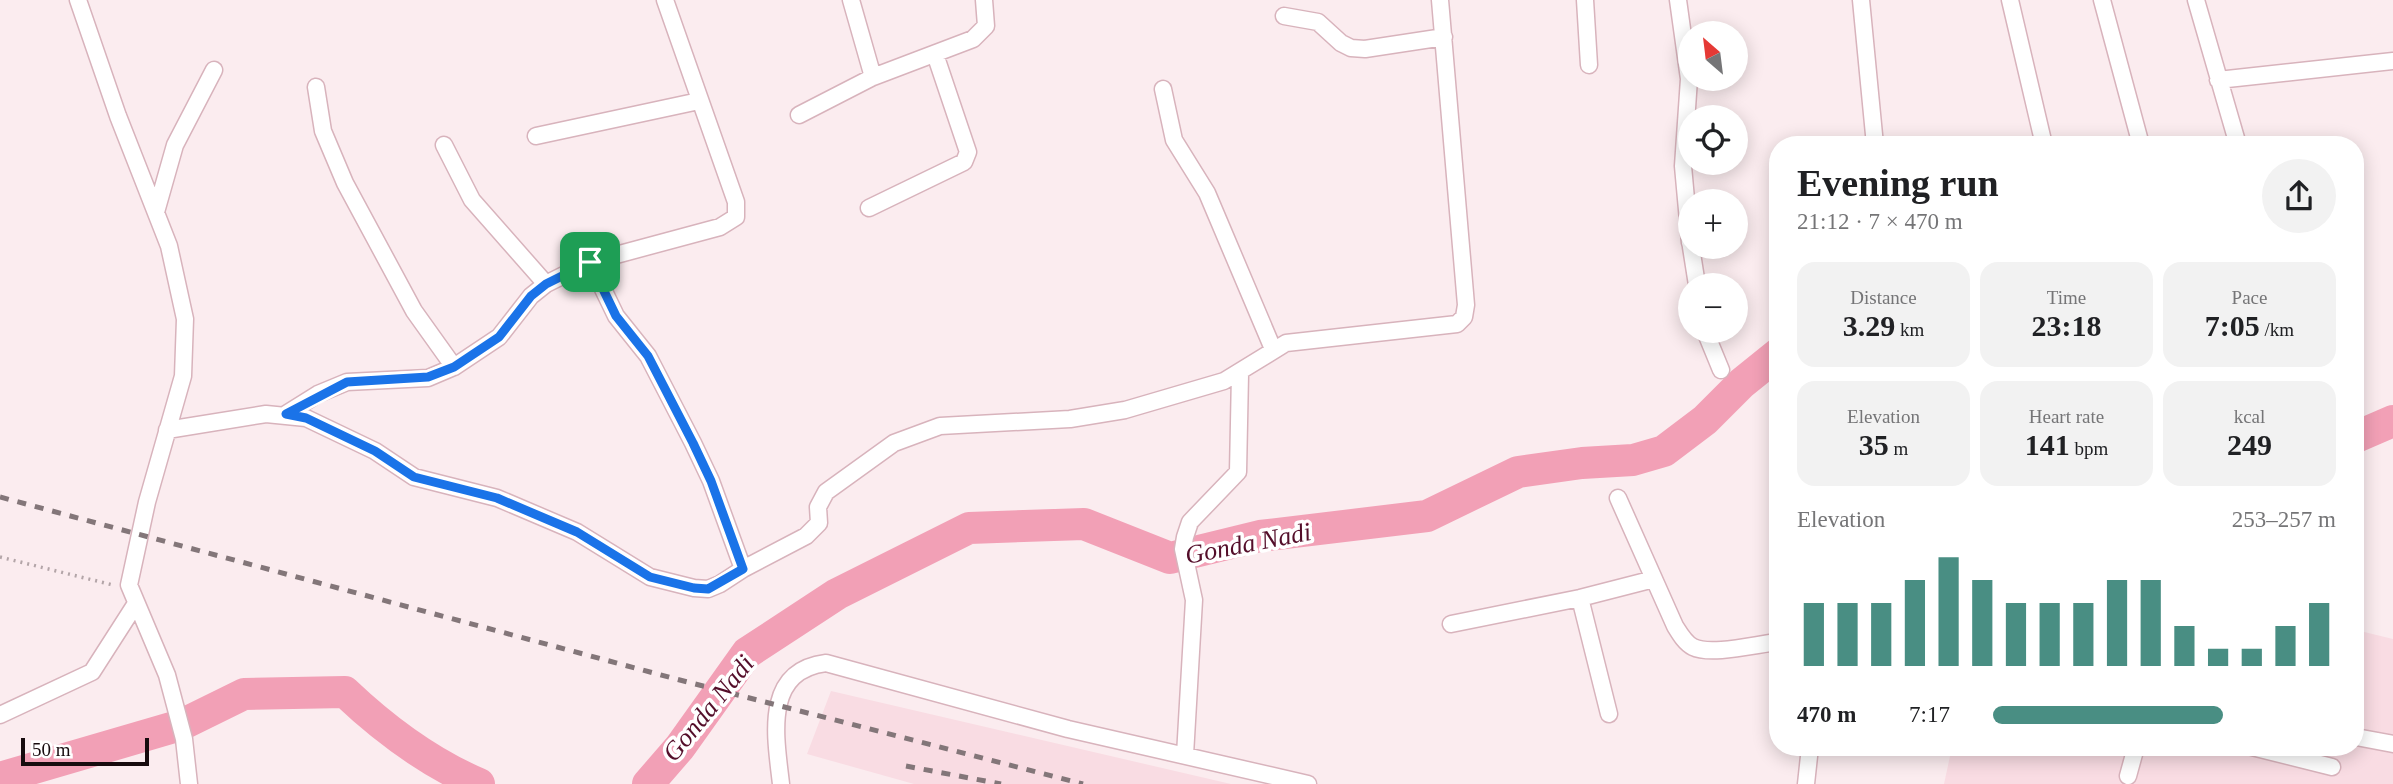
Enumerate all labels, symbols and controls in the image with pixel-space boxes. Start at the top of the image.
north arrow [1678,21,1748,91]
map controls [1678,21,1748,343]
button: locate [1678,105,1748,175]
button: share [2262,159,2336,233]
text: Evening run [1797,162,1999,204]
button: + [1678,189,1748,259]
text: 21:12 · 7 × 470 m [1797,209,1963,234]
pin [560,232,620,292]
icon: arrive [571,243,609,281]
button: − [1678,273,1748,343]
text: Distance [1850,287,1917,308]
text: Time [2047,287,2086,308]
text: Pace [2232,287,2267,308]
text: 3.29 [1843,309,1895,342]
text: 23:18 [2032,309,2102,342]
text: 7:05 [2205,309,2260,342]
text: km [1895,319,1924,340]
text: /km [2260,319,2294,340]
text: Elevation [1847,406,1920,427]
text: Heart rate [2029,406,2104,427]
text: kcal [2234,406,2265,427]
text: 35 [1859,428,1889,461]
text: 141 [2025,428,2070,461]
text: 249 [2227,428,2272,461]
text: m [1889,438,1908,459]
text: bpm [2070,438,2108,459]
text: Elevation [1797,507,1885,532]
text: 253–257 m [2232,507,2336,532]
water label: Gonda Nadi [1183,517,1314,570]
water label: Gonda Nadi [657,650,760,767]
text: 470 m [1797,702,1856,727]
text: 7:17 [1909,702,1950,727]
scale bar [21,735,149,767]
text: 50 m [32,739,71,760]

